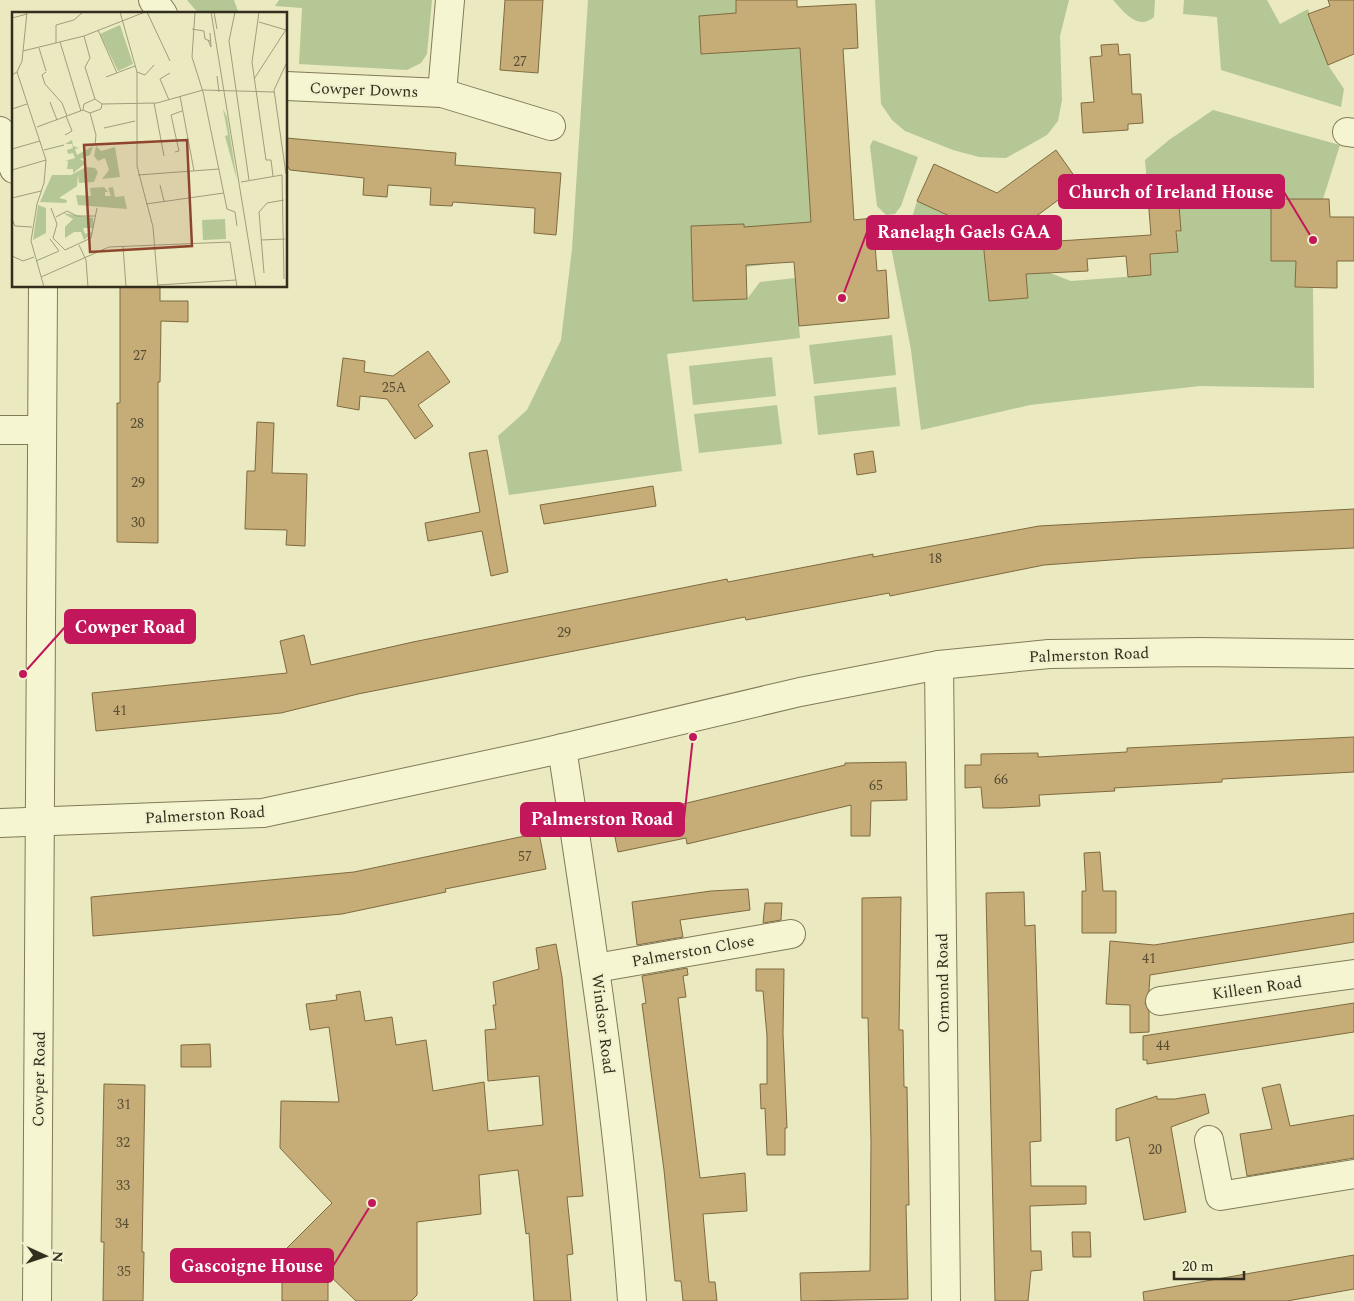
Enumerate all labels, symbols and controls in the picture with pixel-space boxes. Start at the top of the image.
inset map [12,12,288,288]
house number: 27 [513,51,527,72]
street label: Cowper Downs [309,76,419,104]
callout: Church of Ireland House [1059,175,1284,208]
text: Church of Ireland House [1069,179,1274,206]
callout: Ranelagh Gaels GAA [867,216,1061,249]
text: Ranelagh Gaels GAA [877,219,1051,246]
house number: 27 [133,345,147,366]
house number: 25A [382,377,407,398]
house number: 28 [130,413,144,434]
house number: 29 [131,472,145,493]
house number: 30 [131,512,145,533]
house number: 18 [928,548,942,569]
callout: Cowper Road [65,610,195,643]
text: Cowper Road [75,614,186,641]
house number: 29 [557,622,571,643]
street label: Palmerston Road [1028,641,1150,669]
house number: 41 [113,700,127,721]
house number: 66 [994,769,1008,790]
house number: 65 [869,775,883,796]
street label: Palmerston Road [144,800,266,830]
callout: Palmerston Road [521,803,684,836]
text: Palmerston Road [531,806,674,833]
house number: 57 [518,846,532,867]
street label: Palmerston Close [630,928,756,974]
street label: Ormond Road [930,933,956,1033]
house number: 41 [1142,948,1156,969]
street label: Killeen Road [1210,970,1304,1006]
street label: Windsor Road [585,973,621,1076]
street label: Cowper Road [26,1031,52,1127]
house number: 44 [1156,1035,1170,1056]
house number: 31 [117,1094,131,1115]
house number: 32 [116,1132,130,1153]
house number: 20 [1148,1139,1162,1160]
house number: 33 [116,1175,130,1196]
house number: 34 [115,1213,129,1234]
north arrow [20,1231,70,1281]
scale bar [1174,1248,1244,1280]
callout: Gascoigne House [171,1249,333,1282]
text: N [47,1250,68,1263]
text: Gascoigne House [181,1253,323,1280]
text: 20 m [1182,1255,1214,1278]
house number: 35 [117,1261,131,1282]

